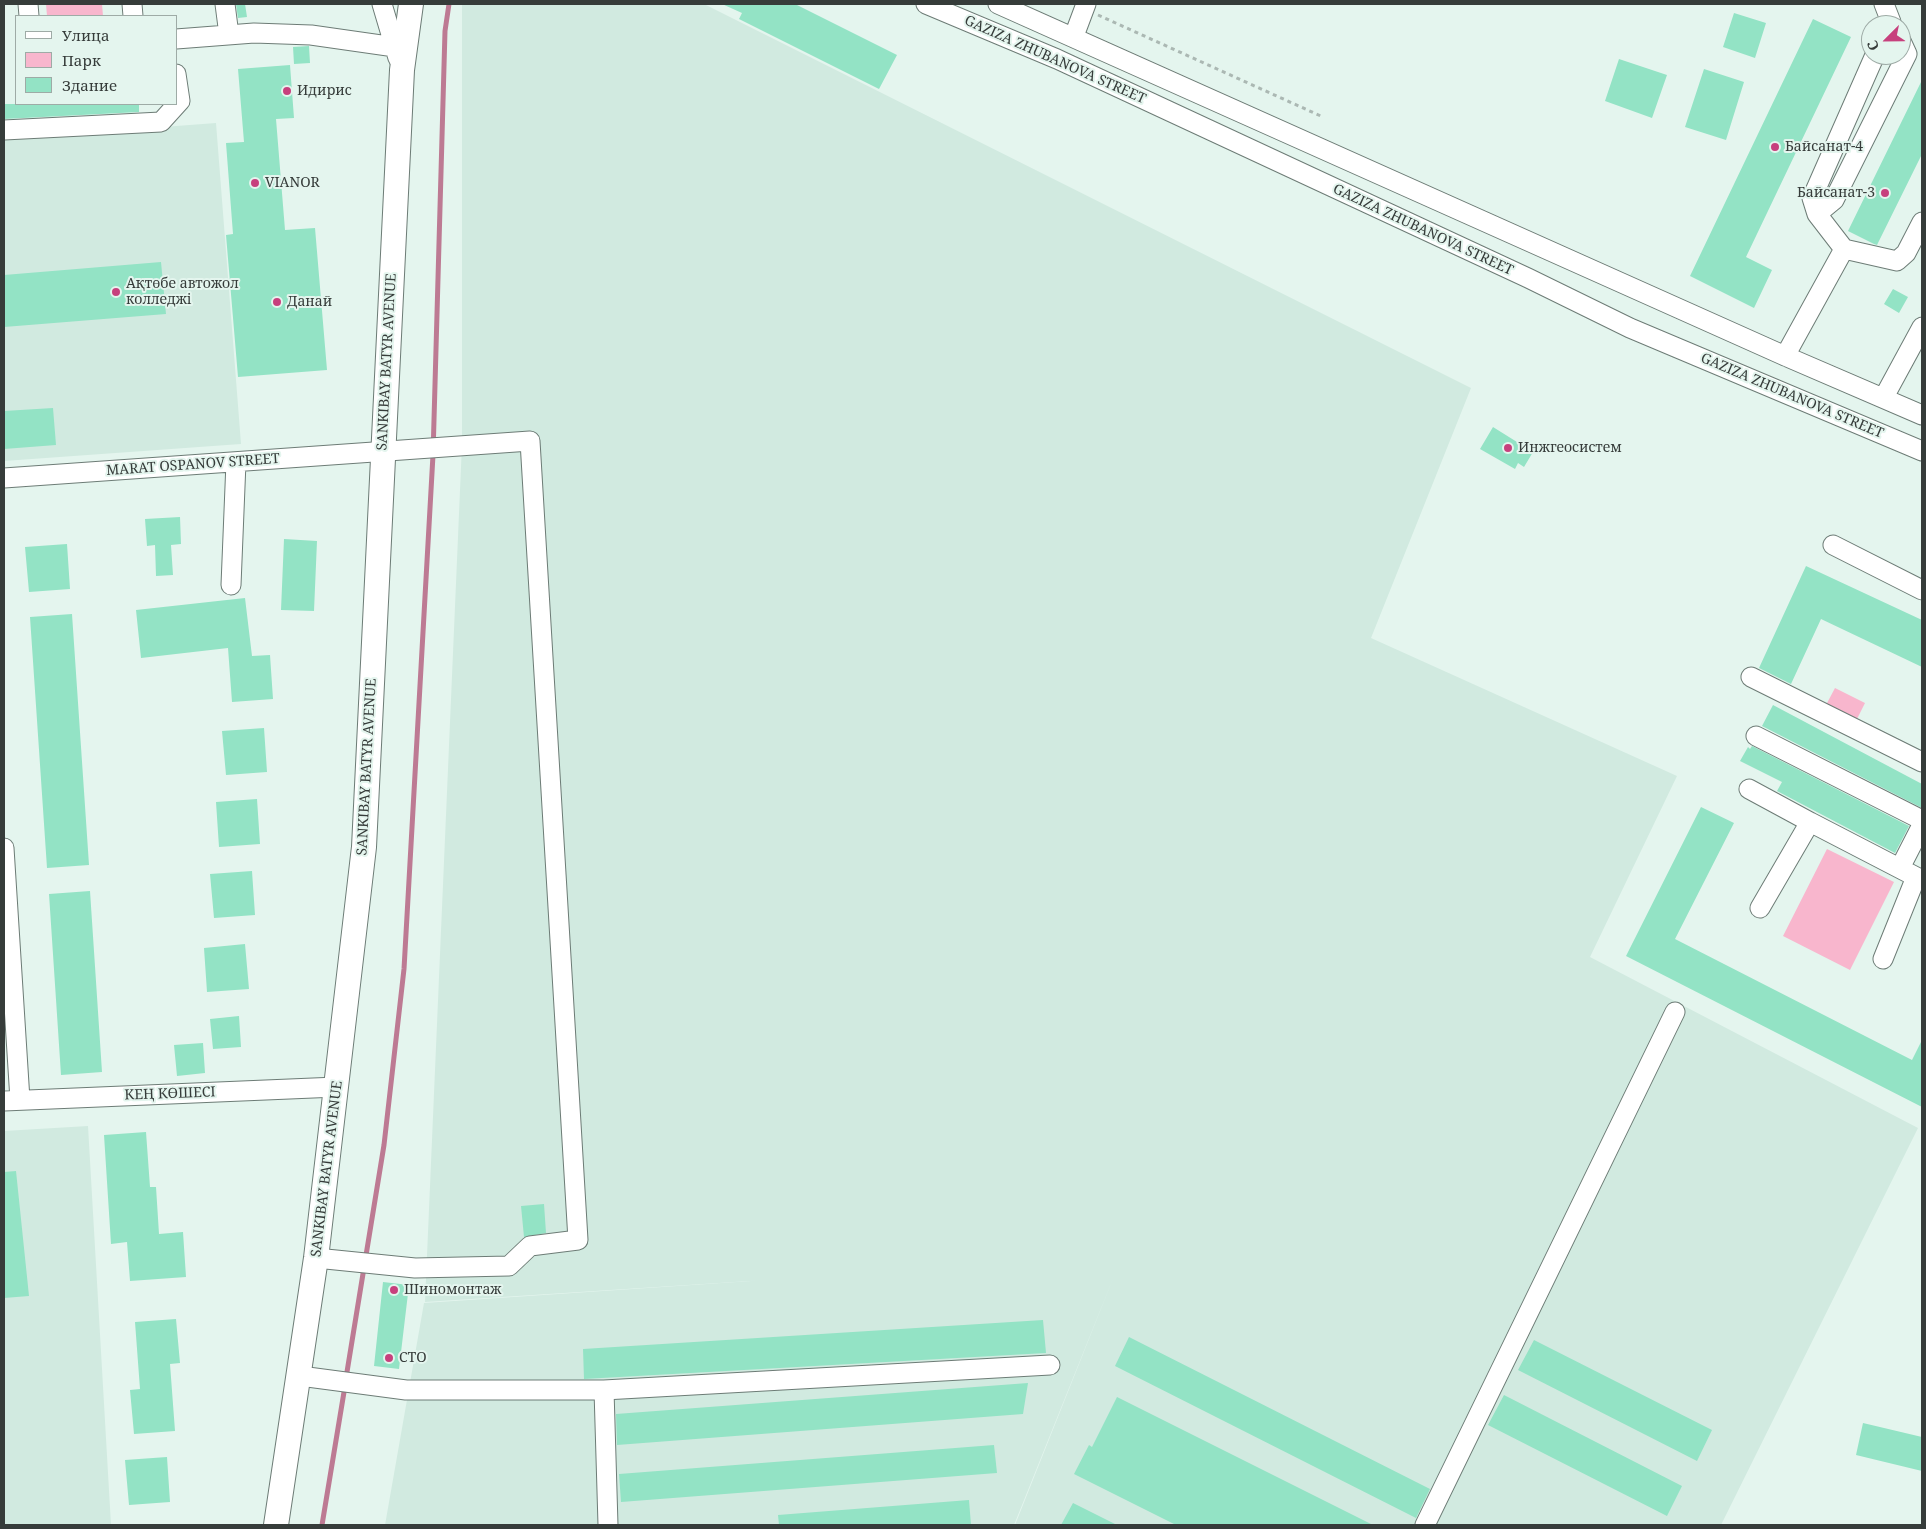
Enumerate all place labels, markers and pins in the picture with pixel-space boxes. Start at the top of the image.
place label: Идирис [297,83,352,99]
marker: Идирис [281,85,293,97]
place label: Байсанат-4 [1785,139,1863,155]
marker: Байсанат-4 [1769,141,1781,153]
place label: VIANOR [265,175,320,191]
marker: VIANOR [249,177,261,189]
place label: Байсанат-3 [1797,185,1875,201]
marker: Байсанат-3 [1879,187,1891,199]
place label: Ақтөбе автожол колледжі [126,276,239,308]
marker: Ақтөбе автожол колледжі [110,286,122,298]
place label: Данай [287,294,332,310]
marker: Данай [271,296,283,308]
place label: Инжгеосистем [1518,440,1622,456]
marker: Инжгеосистем [1502,442,1514,454]
place label: Шиномонтаж [404,1282,502,1298]
marker: Шиномонтаж [388,1284,400,1296]
place label: СТО [399,1350,427,1366]
marker: СТО [383,1352,395,1364]

